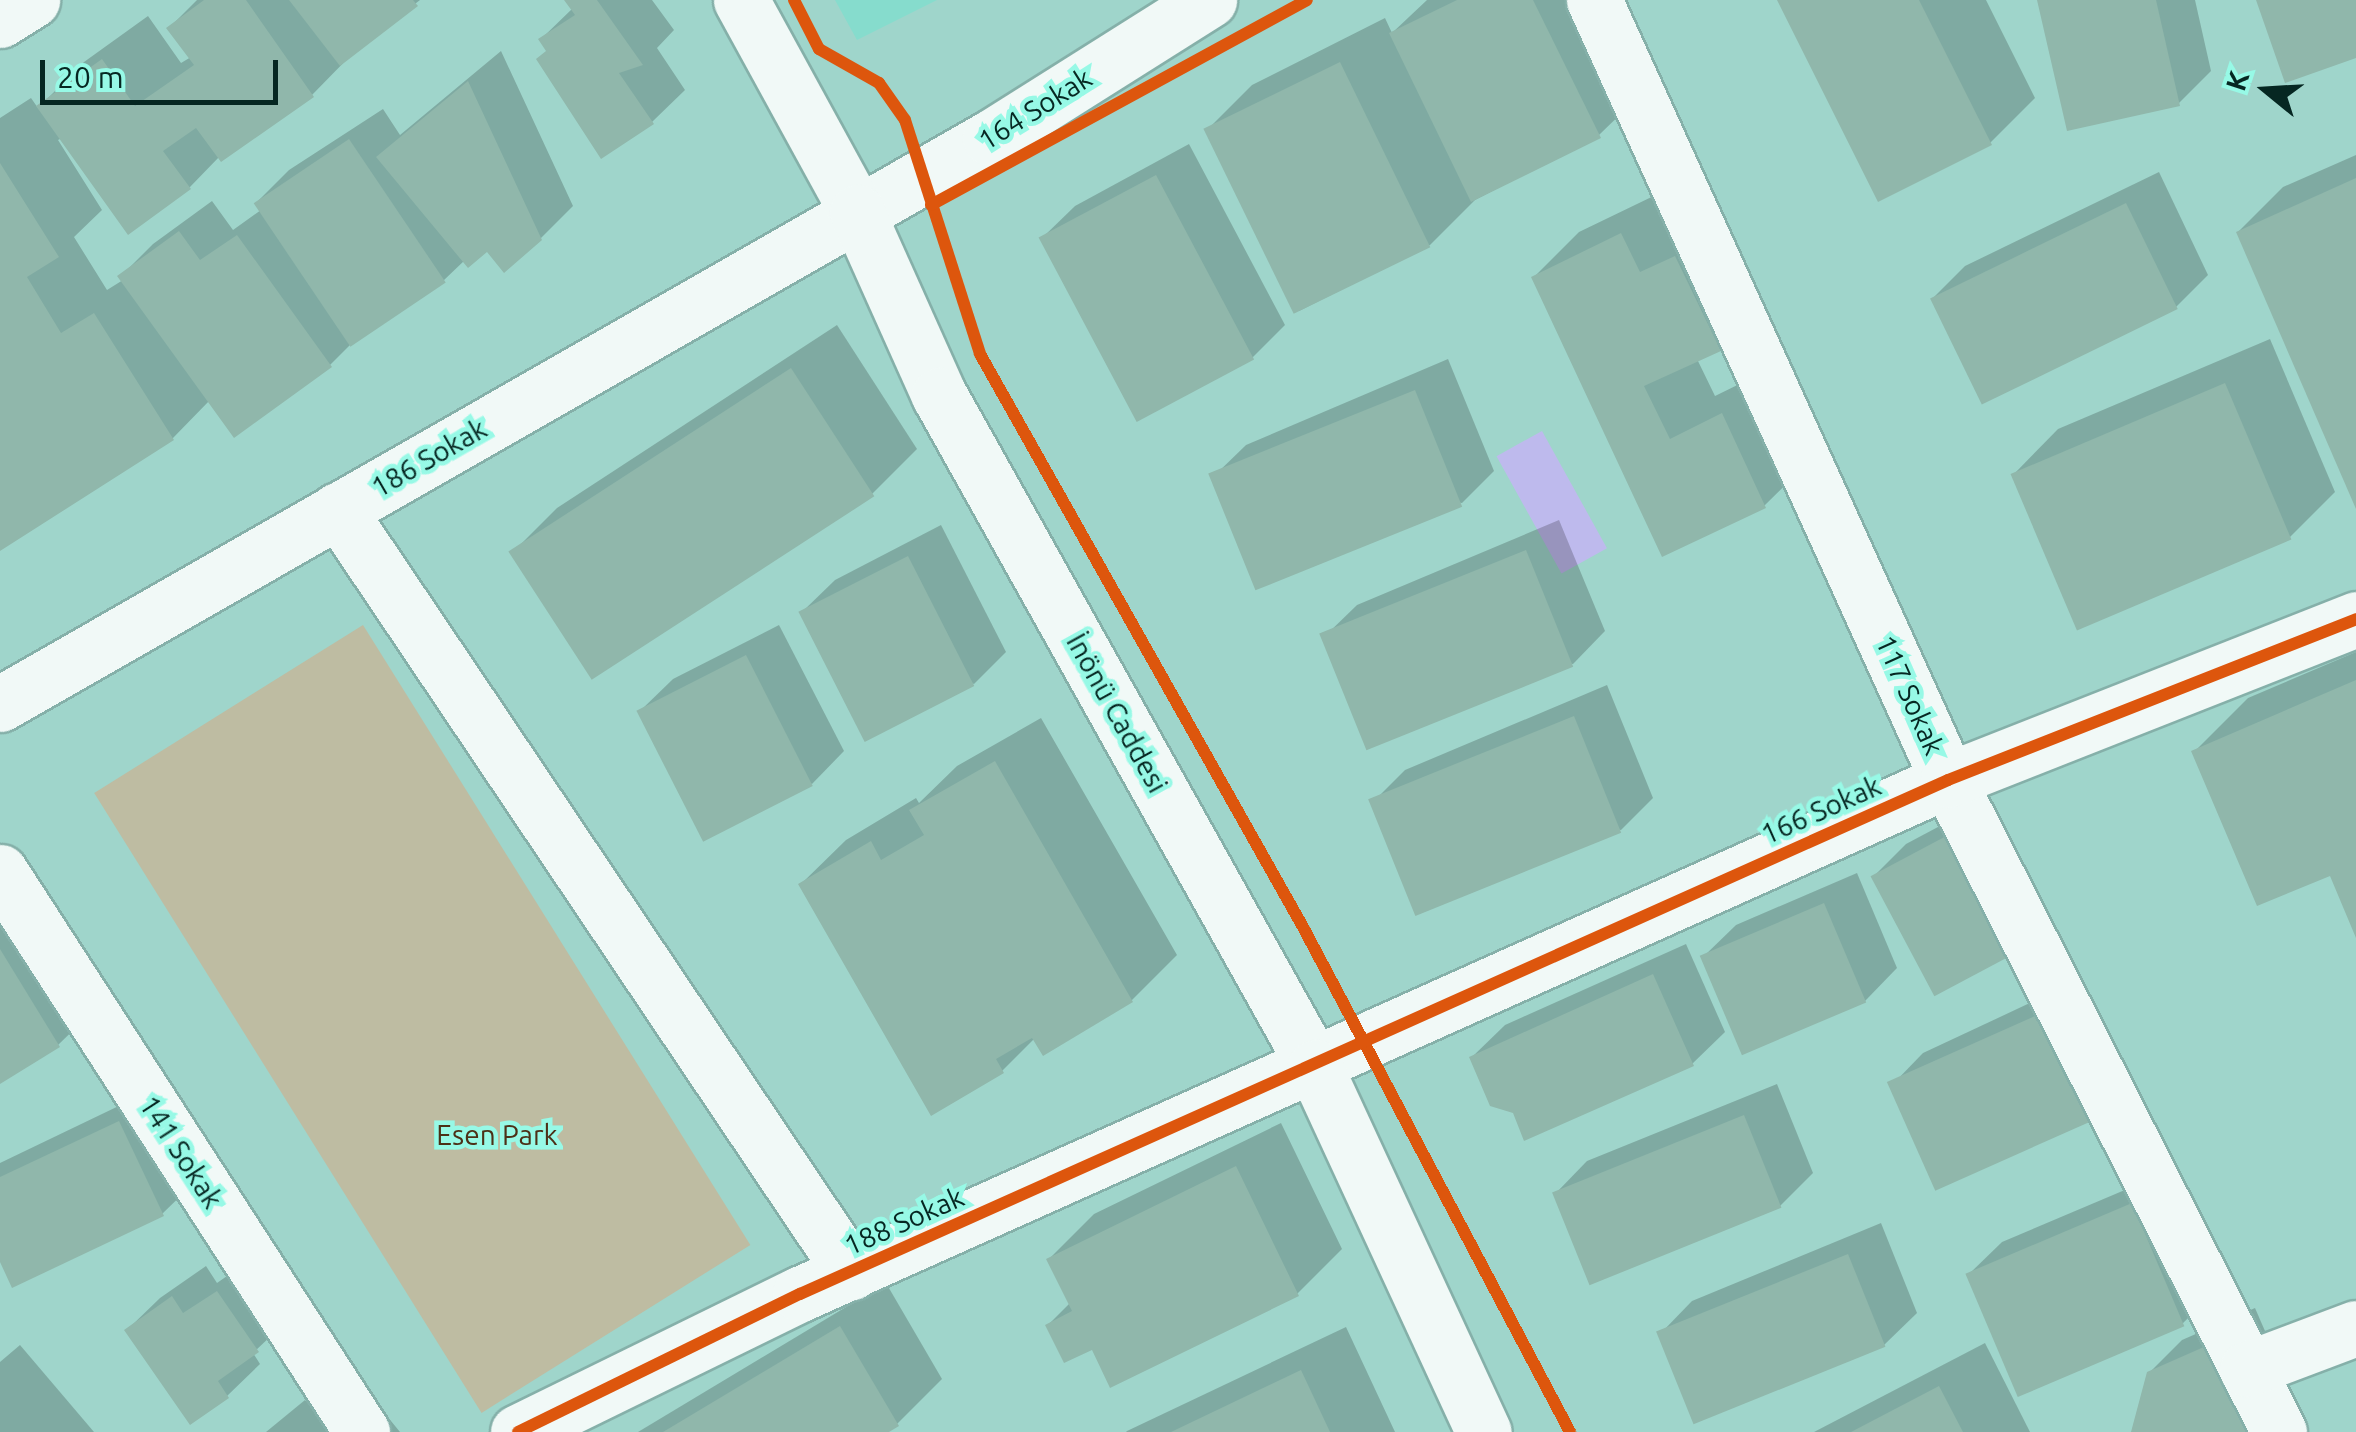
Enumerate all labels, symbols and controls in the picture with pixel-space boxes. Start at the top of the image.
scale bar [45,40,282,102]
north arrow [2216,40,2316,140]
text: 20 m [57,60,124,94]
street label: 164 Sokak [972,61,1098,157]
text: K [2219,67,2255,94]
street label: 186 Sokak [365,412,493,504]
street label: İnönü Caddesi [1059,628,1175,798]
street label: 117 Sokak [1869,630,1951,760]
street label: 166 Sokak [1756,769,1886,851]
street label: 141 Sokak [132,1089,230,1215]
park label: Esen Park [436,1118,558,1152]
street label: 188 Sokak [839,1180,969,1262]

